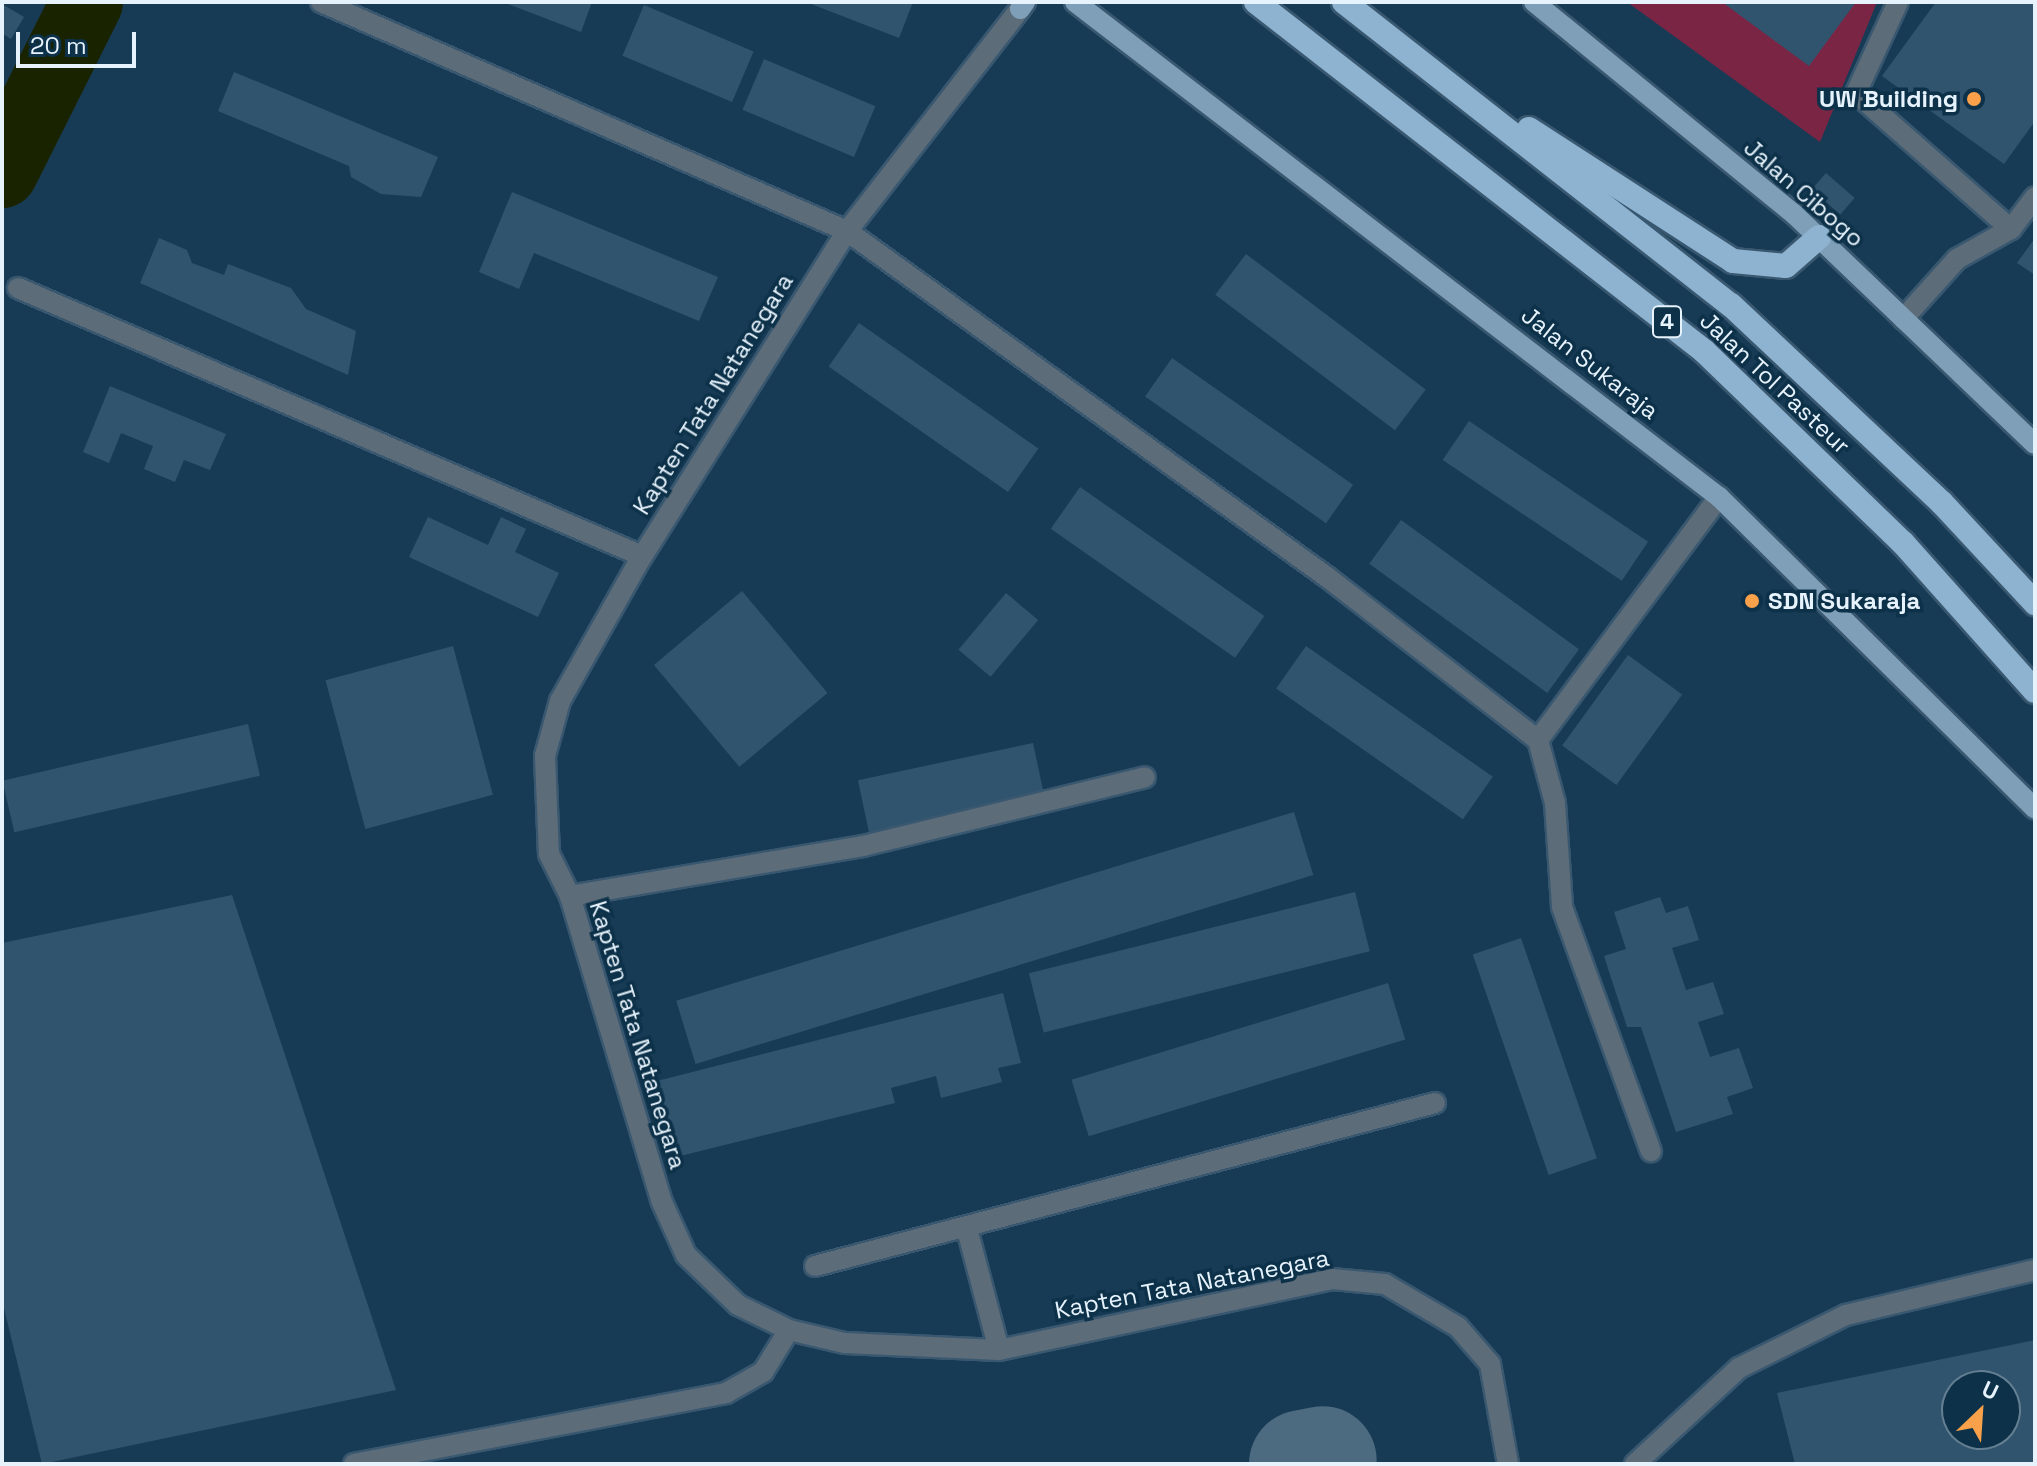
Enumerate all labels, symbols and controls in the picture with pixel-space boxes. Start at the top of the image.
scale bar [20,16,140,66]
text: 20 m [30,30,87,61]
place label: UW Building [1819,85,1958,113]
marker: UW Building [1965,90,1983,108]
street label: Jalan Cibogo [1738,133,1870,253]
street label: Kapten Tata Natanegara [627,268,799,520]
street label: Jalan Sukaraja [1516,301,1664,425]
road number: 4 [1651,304,1683,340]
street label: Jalan Tol Pasteur [1694,306,1856,460]
place label: SDN Sukaraja [1768,587,1920,615]
marker: SDN Sukaraja [1743,592,1761,610]
street label: Kapten Tata Natanegara [583,897,693,1173]
street label: Kapten Tata Natanegara [1052,1243,1332,1325]
north arrow [1941,1370,2021,1450]
text: U [1978,1374,2003,1406]

